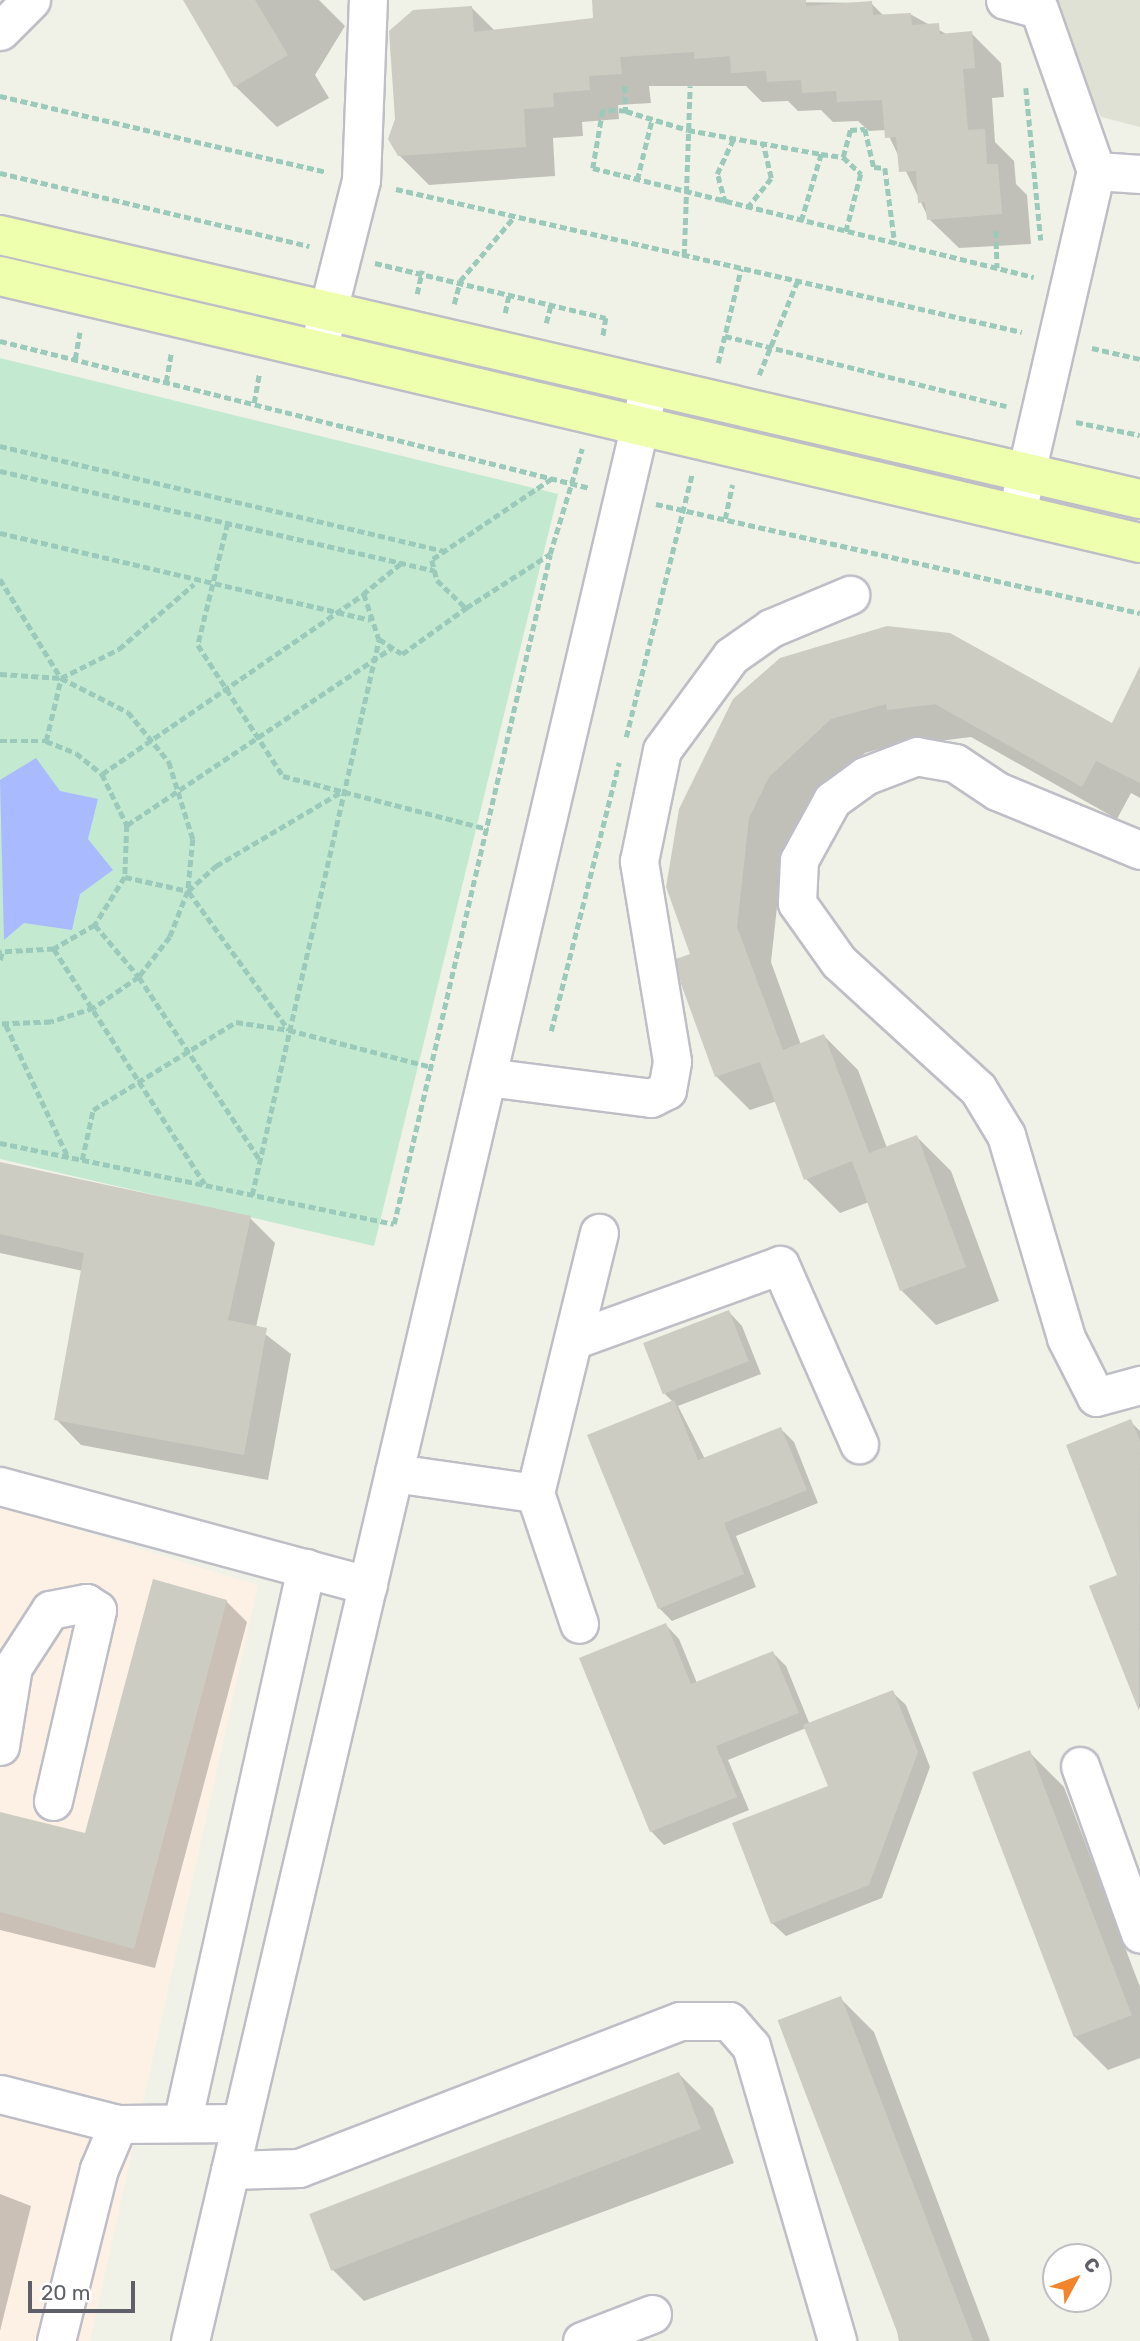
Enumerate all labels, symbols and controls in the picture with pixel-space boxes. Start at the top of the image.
north arrow [1042,2243,1112,2313]
text: С [1079,2253,1105,2278]
scale bar [32,2268,138,2312]
text: 20 m [41,2280,90,2305]

